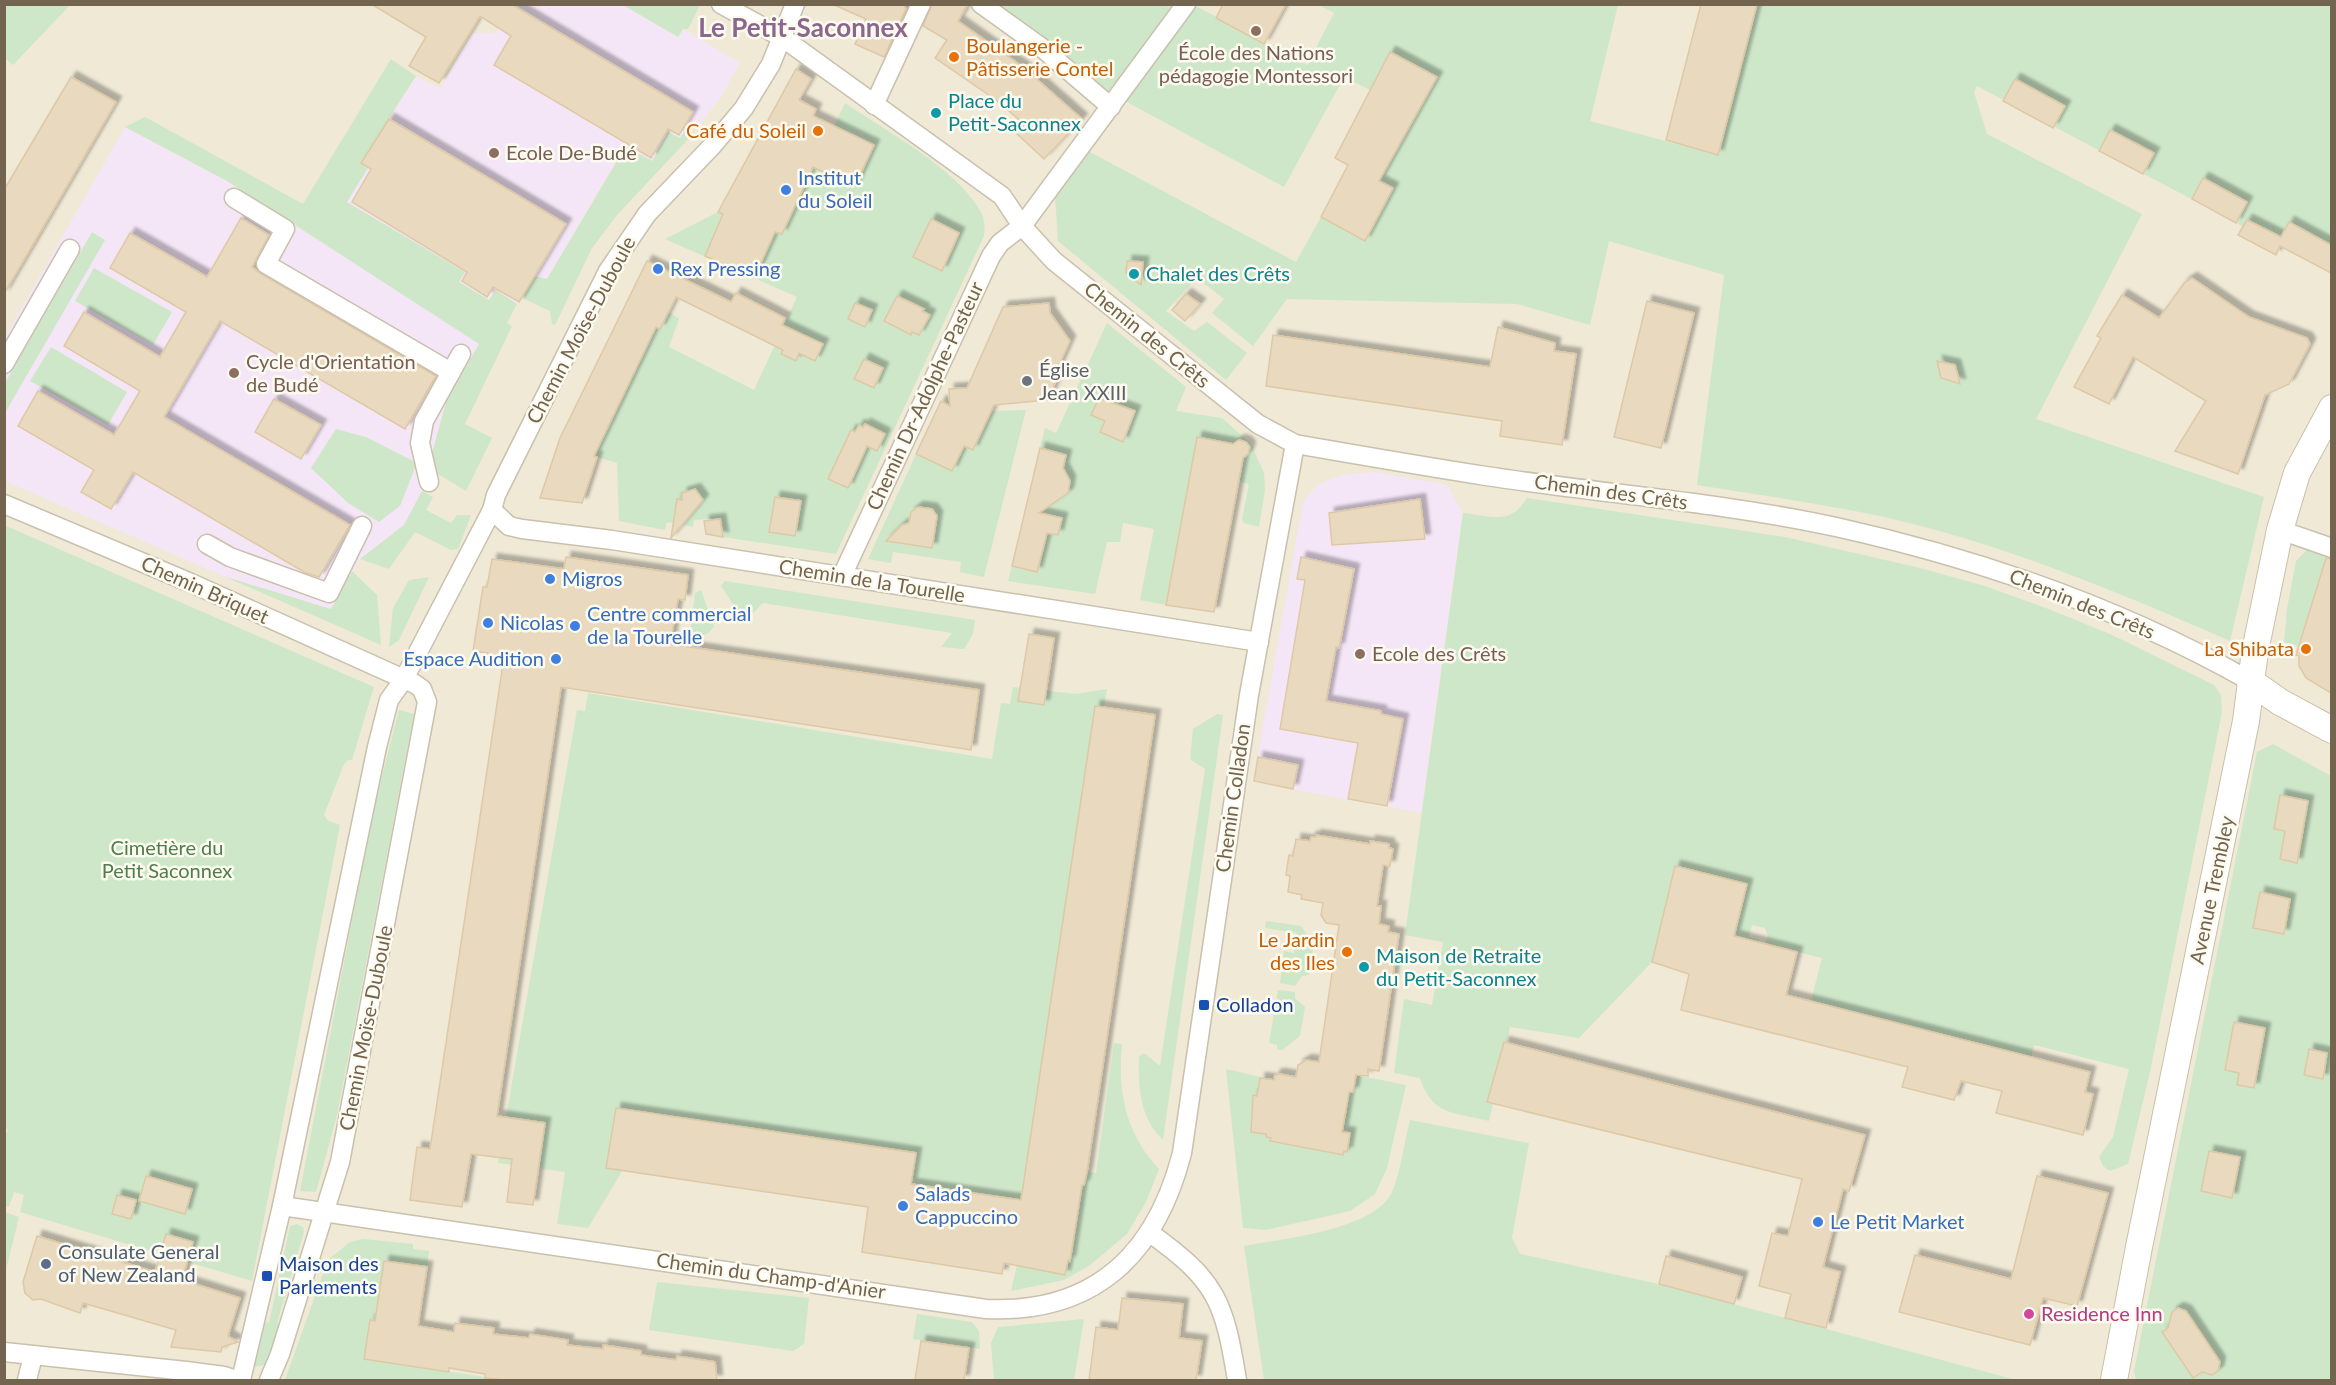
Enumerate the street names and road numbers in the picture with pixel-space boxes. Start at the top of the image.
street label: Chemin Moïse-Duboule [520,232,640,427]
street label: Chemin des Crêts [1080,276,1215,392]
street label: Chemin Dr-Adolphe-Pasteur [861,277,988,514]
street label: Chemin des Crêts [1533,468,1689,514]
street label: Chemin Briquet [138,550,273,628]
street label: Chemin de la Tourelle [777,553,967,607]
street label: Chemin des Crêts [2006,563,2159,643]
street label: Chemin Colladon [1210,722,1254,874]
street label: Avenue Trembley [2184,813,2239,966]
street label: Chemin Moïse-Duboule [333,923,397,1133]
street label: Chemin du Champ-d'Anier [655,1247,888,1303]

